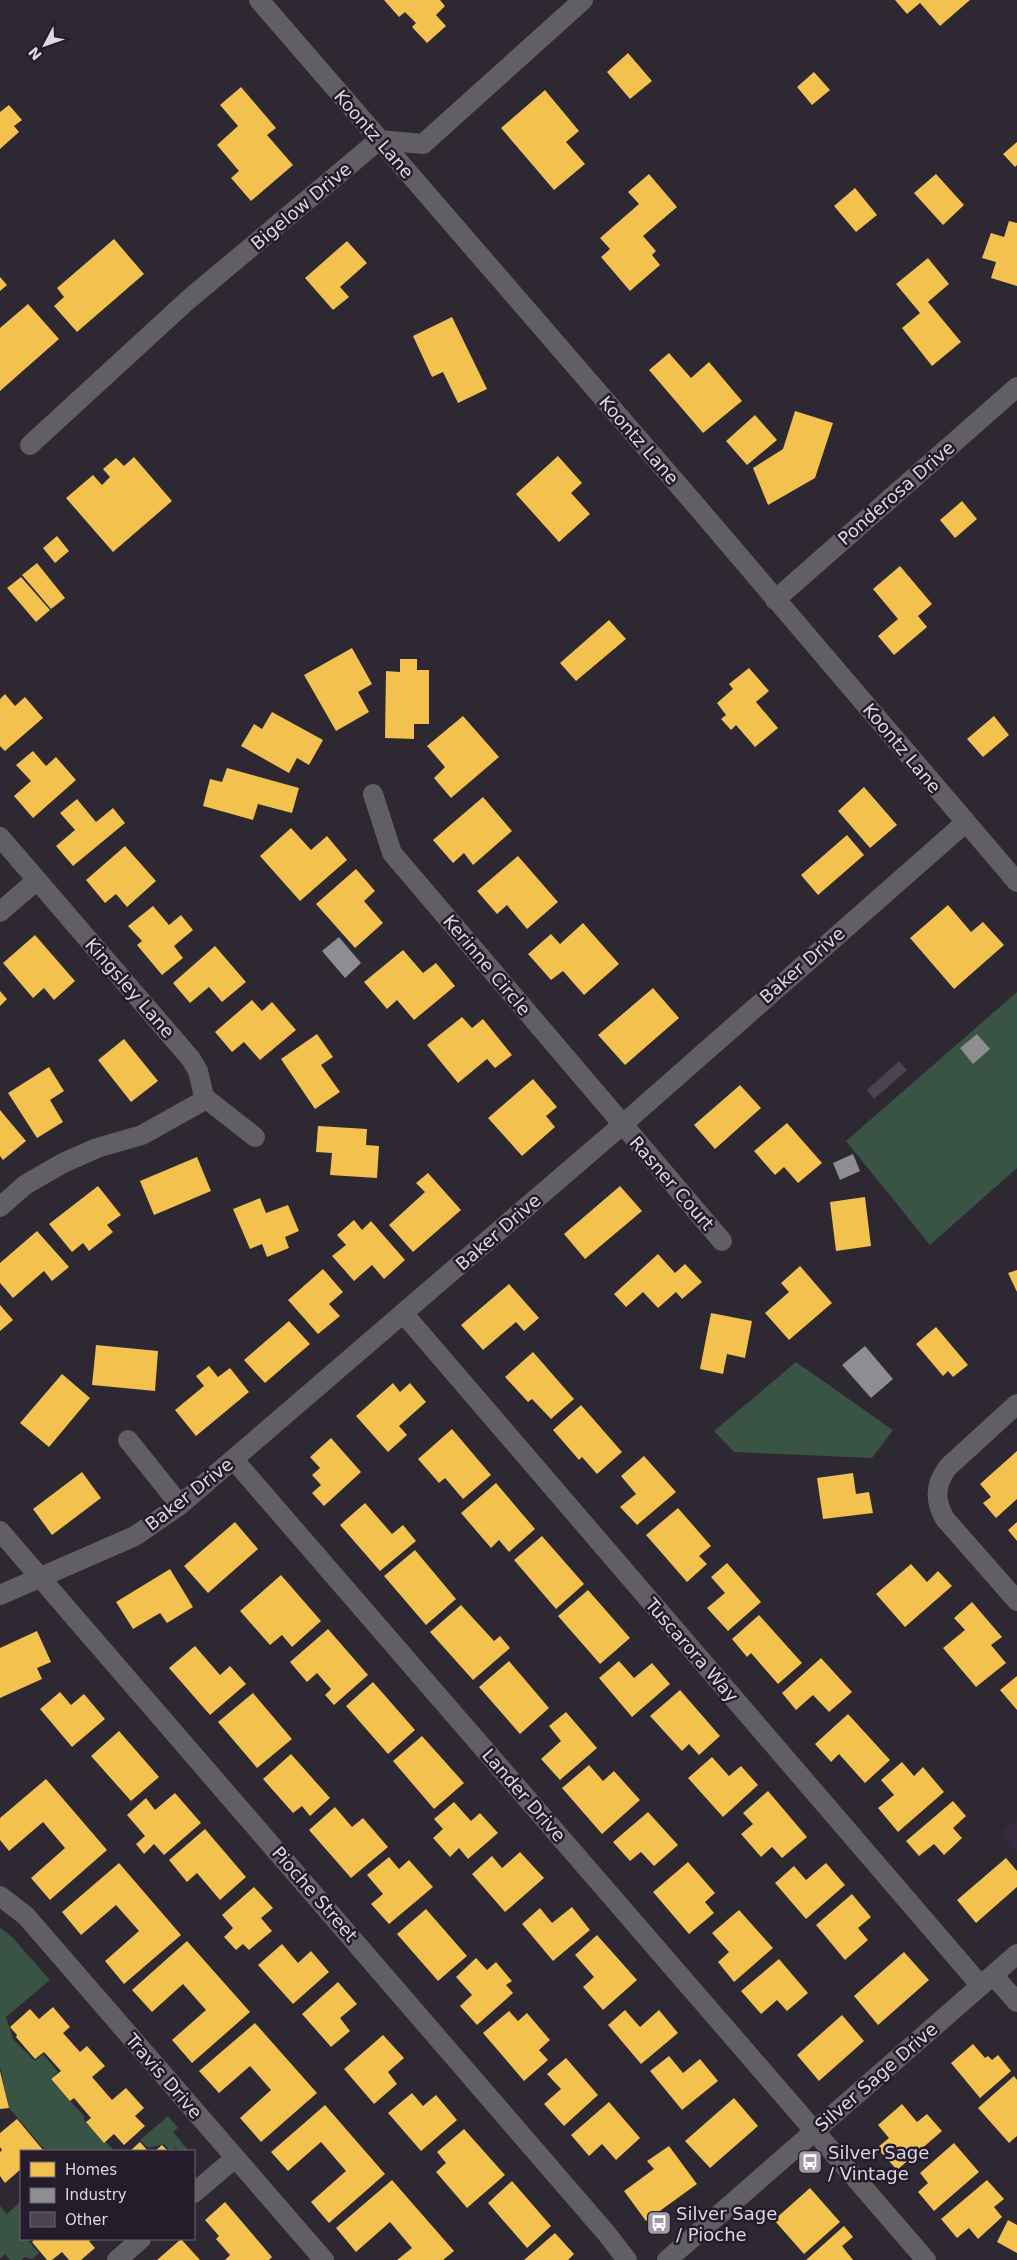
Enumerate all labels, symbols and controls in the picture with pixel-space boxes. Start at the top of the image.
north arrow [20,20,70,70]
text: N [25,44,45,63]
street label: Koontz Lane [330,86,418,182]
street label: Bigelow Drive [247,158,355,254]
street label: Koontz Lane [595,392,683,488]
street label: Ponderosa Drive [834,437,958,549]
street label: Koontz Lane [859,699,945,797]
street label: Kerinne Circle [439,911,535,1019]
street label: Baker Drive [755,923,849,1007]
street label: Kingsley Lane [81,934,179,1042]
street label: Rasner Court [626,1132,718,1234]
street label: Baker Drive [451,1190,545,1274]
street label: Baker Drive [141,1453,237,1535]
street label: Tuscarora Way [641,1593,743,1706]
street label: Lander Drive [478,1744,570,1846]
street label: Pioche Street [268,1842,362,1946]
street label: Silver Sage Drive [811,2018,941,2136]
street label: Travis Drive [121,2029,207,2123]
place label: Silver Sage / Vintage [828,2142,929,2184]
bus stop icon: Silver Sage / Vintage [797,2149,823,2175]
legend [20,2150,195,2240]
text: Homes [65,2161,117,2179]
text: Industry [65,2186,127,2204]
place label: Silver Sage / Pioche [676,2203,777,2245]
bus stop icon: Silver Sage / Pioche [646,2210,672,2236]
text: Other [65,2211,108,2229]

